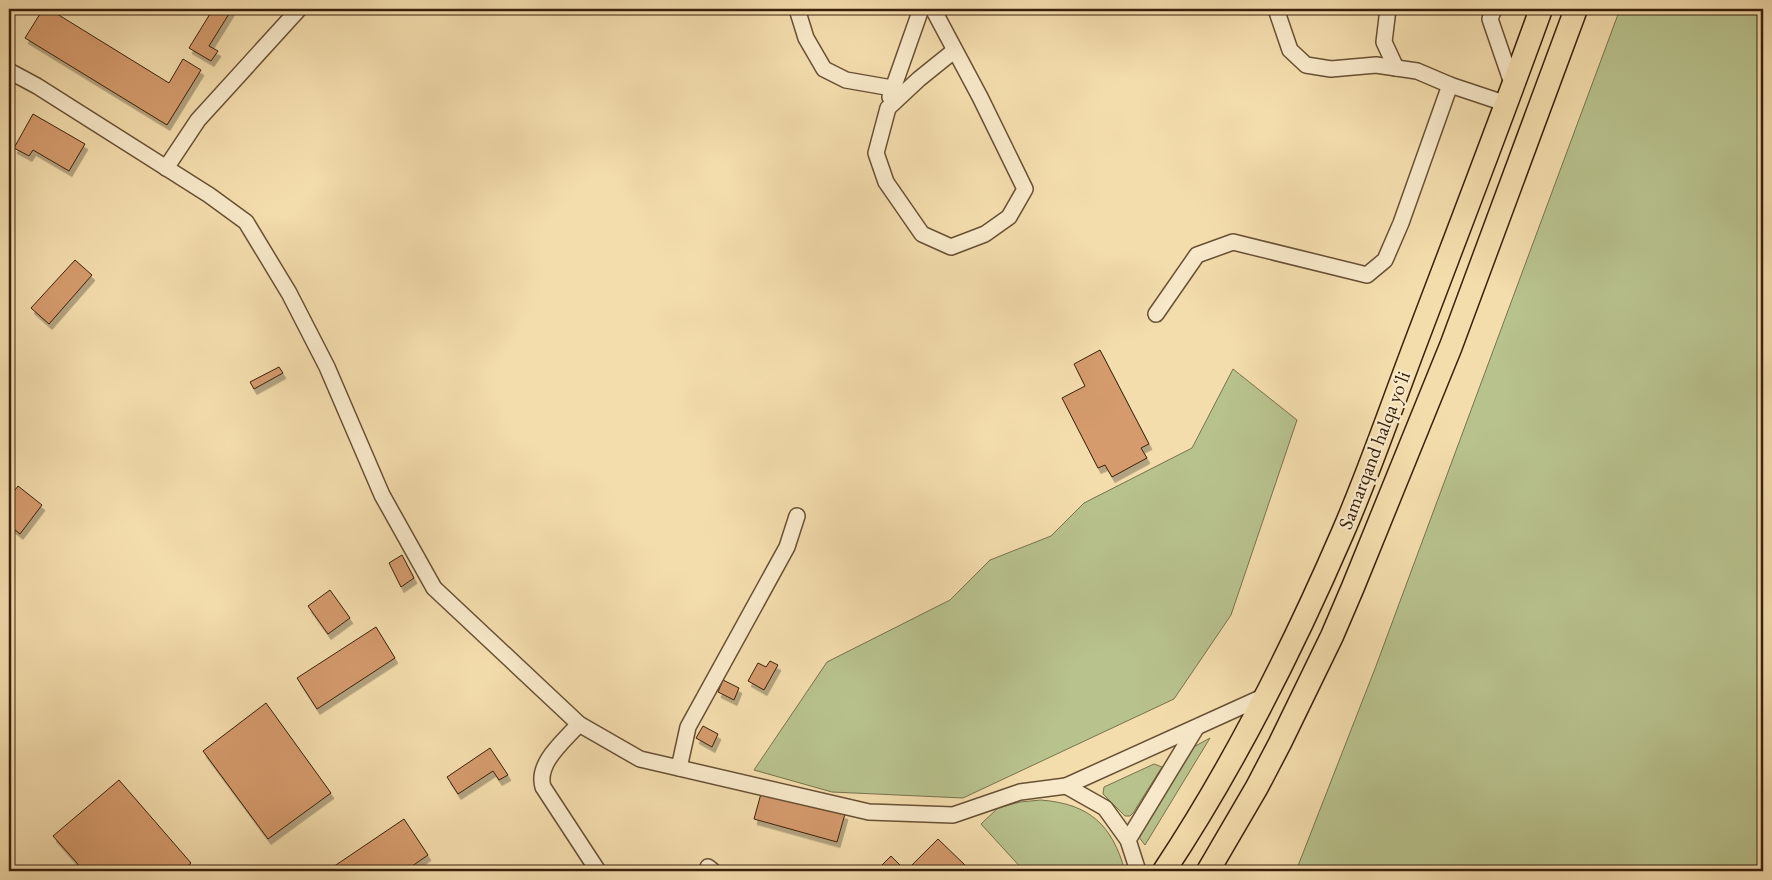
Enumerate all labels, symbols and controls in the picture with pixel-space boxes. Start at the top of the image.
street label: Samarqand halqa yoʻli [1332,367,1416,533]

